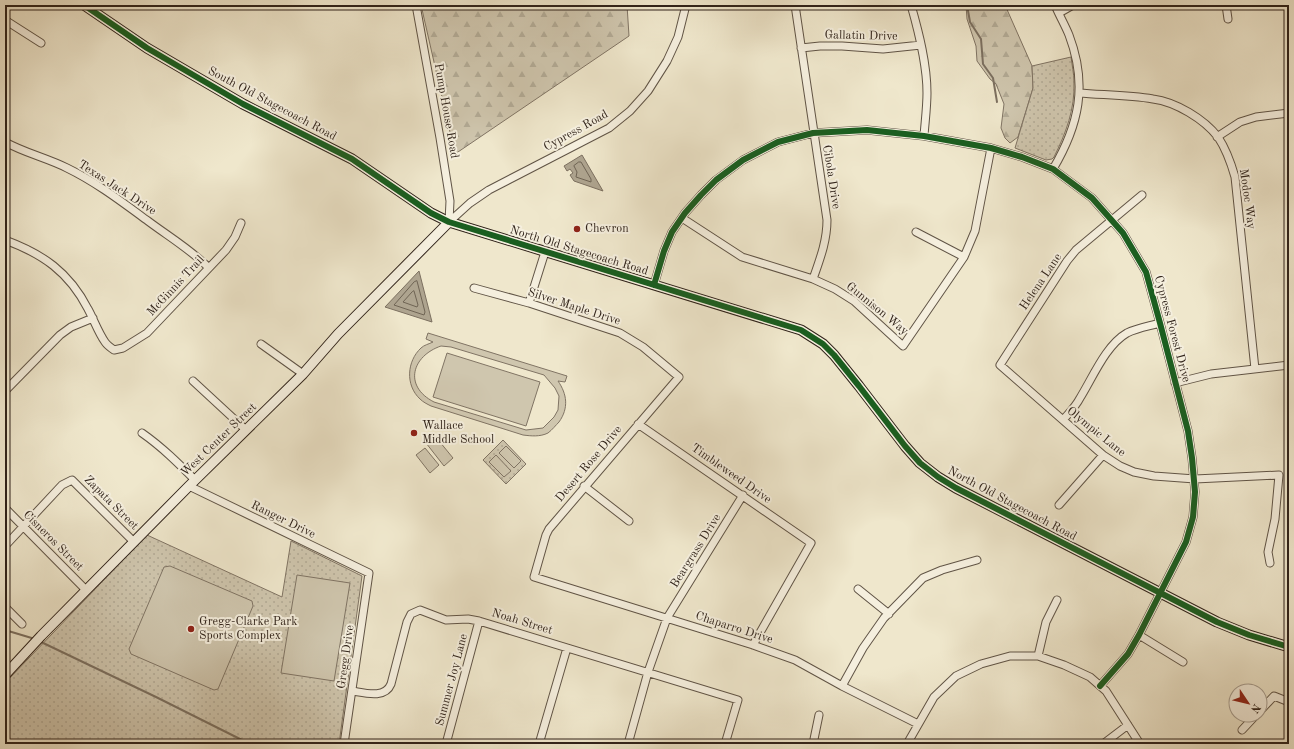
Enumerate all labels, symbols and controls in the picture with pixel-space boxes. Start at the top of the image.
street label: Gallatin Drive [824,29,898,43]
street label: Pump House Road [432,63,460,159]
street label: South Old Stagecoach Road [206,65,338,143]
street label: Cypress Road [542,108,610,154]
street label: Cibola Drive [820,144,842,210]
street label: Texas Jack Drive [76,158,158,218]
street label: Modoc Way [1237,168,1257,231]
place label: Chevron [585,223,629,235]
street label: North Old Stagecoach Road [508,224,650,278]
marker: Chevron [572,224,582,234]
street label: Helena Lane [1018,251,1065,312]
street label: McGinnis Trail [145,253,207,319]
street label: Cypress Forest Drive [1152,274,1192,384]
street label: Gunnison Way [844,280,911,338]
street label: Silver Maple Drive [526,286,622,328]
street label: West Center Street [179,401,259,479]
street label: Olympic Lane [1064,405,1128,459]
place label: Wallace Middle School [422,420,494,446]
street label: Desert Rose Drive [554,423,625,504]
marker: Wallace Middle School [409,428,419,438]
street label: Timbleweed Drive [689,442,774,506]
street label: North Old Stagecoach Road [946,465,1078,543]
street label: Zapata Street [82,474,140,532]
street label: Ranger Drive [249,499,318,541]
street label: Cisneros Street [21,509,85,573]
street label: Beargrass Drive [669,512,724,590]
street label: Noah Street [490,607,554,637]
street label: Chaparro Drive [694,610,775,646]
place label: Gregg-Clarke Park Sports Complex [199,616,297,642]
marker: Gregg-Clarke Park Sports Complex [186,624,196,634]
street label: Gregg Drive [336,624,356,690]
street label: Summer Joy Lane [434,632,470,727]
north arrow [1228,683,1268,723]
text: N [1248,701,1262,715]

